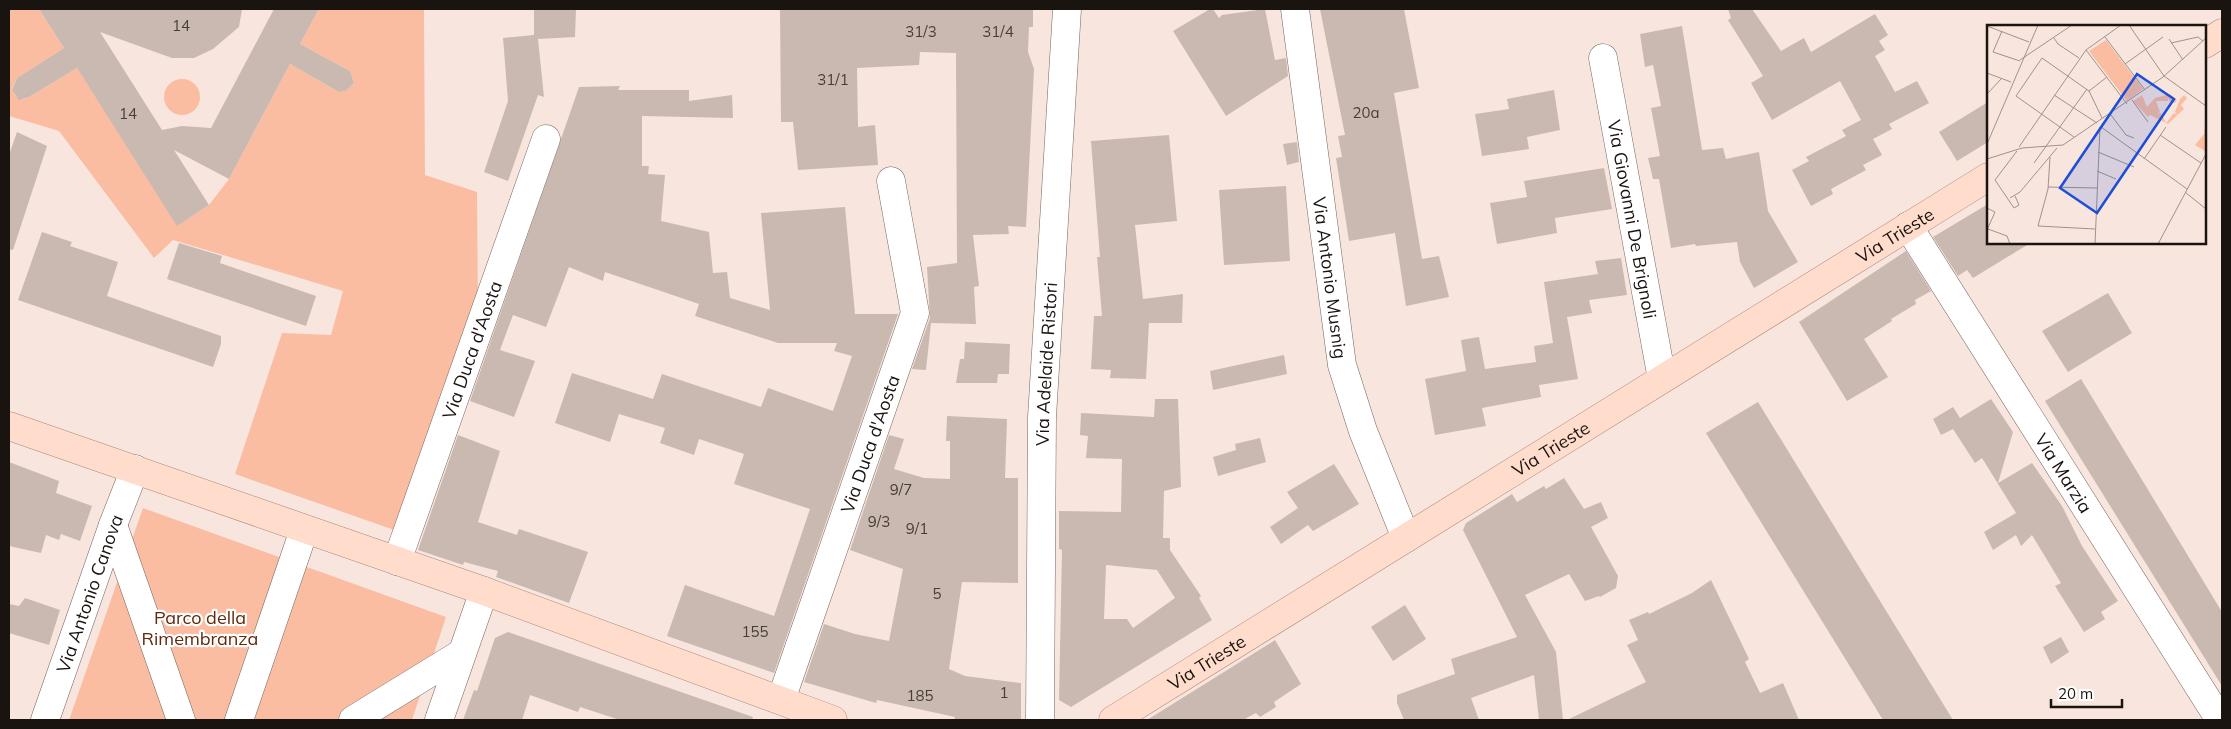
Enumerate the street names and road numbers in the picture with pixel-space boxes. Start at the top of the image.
street label: Via Giovanni De Brignoli [1603,118,1662,321]
street label: Via Antonio Musnig [1308,195,1353,360]
street label: Via Trieste [1852,202,1938,268]
street label: Via Duca d'Aosta [437,278,507,422]
street label: Via Adelaide Ristori [1030,282,1062,446]
street label: Via Duca d'Aosta [835,372,904,516]
street label: Via Trieste [1507,416,1594,481]
street label: Via Marzia [2030,429,2098,517]
street label: Via Antonio Canova [51,511,128,676]
street label: Via Trieste [1163,629,1250,695]

